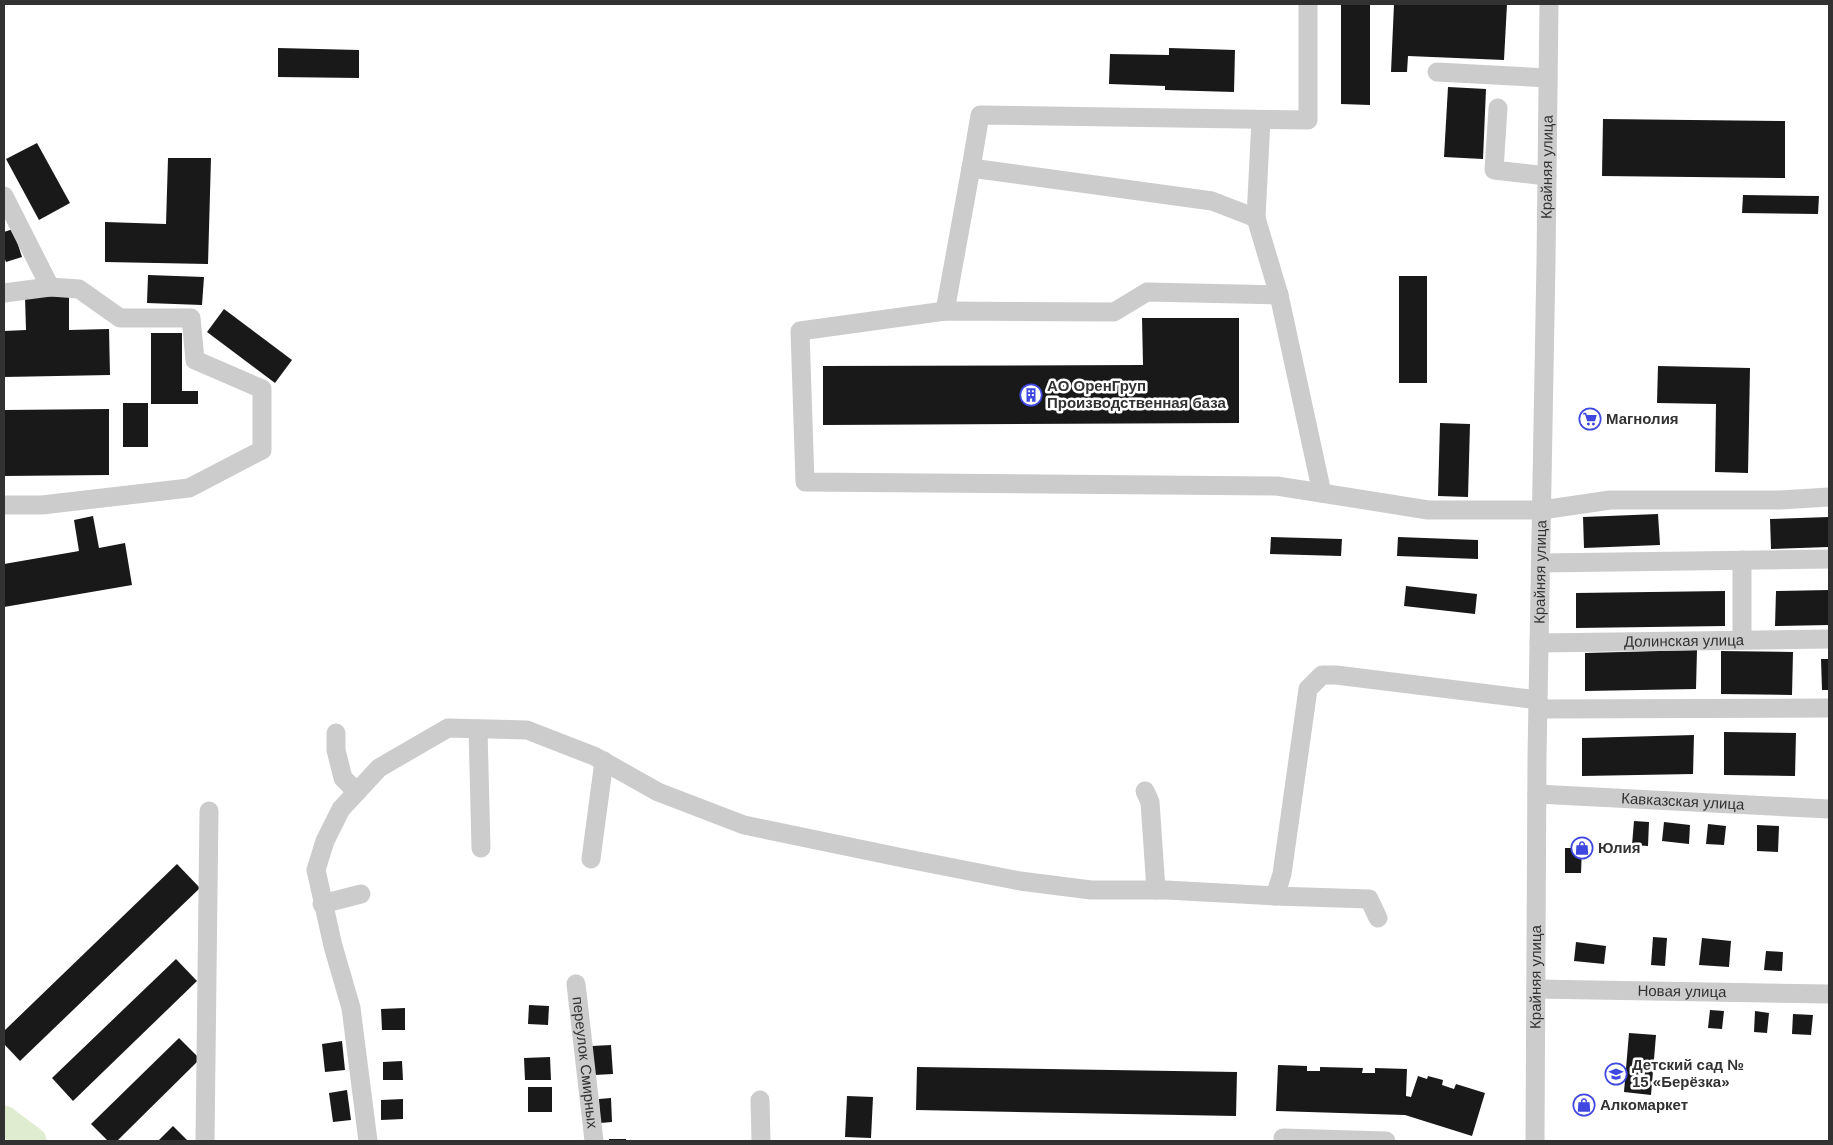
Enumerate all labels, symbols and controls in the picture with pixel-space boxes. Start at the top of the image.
street label: Крайняя улица [1537,114,1556,219]
place label: АО ОренГруп Производственная база [1047,377,1227,411]
building icon: АО ОренГруп Производственная база [1019,383,1043,407]
supermarket icon: Магнолия [1578,407,1602,431]
place label: Магнолия [1606,410,1679,427]
street label: Крайняя улица [1530,519,1549,624]
street label: Долинская улица [1624,631,1745,650]
street label: Кавказская улица [1621,789,1745,813]
shop icon: Юлия [1570,836,1594,860]
place label: Юлия [1598,839,1641,856]
street label: Крайняя улица [1527,924,1544,1029]
street label: Новая улица [1637,982,1727,1000]
street label: переулок Смирных [569,996,602,1130]
place label: Детский сад № 15 «Берёзка» [1632,1056,1744,1090]
school or university icon: Детский сад № 15 «Берёзка» [1604,1062,1628,1086]
shop icon: Алкомаркет [1572,1093,1596,1117]
place label: Алкомаркет [1600,1096,1688,1113]

